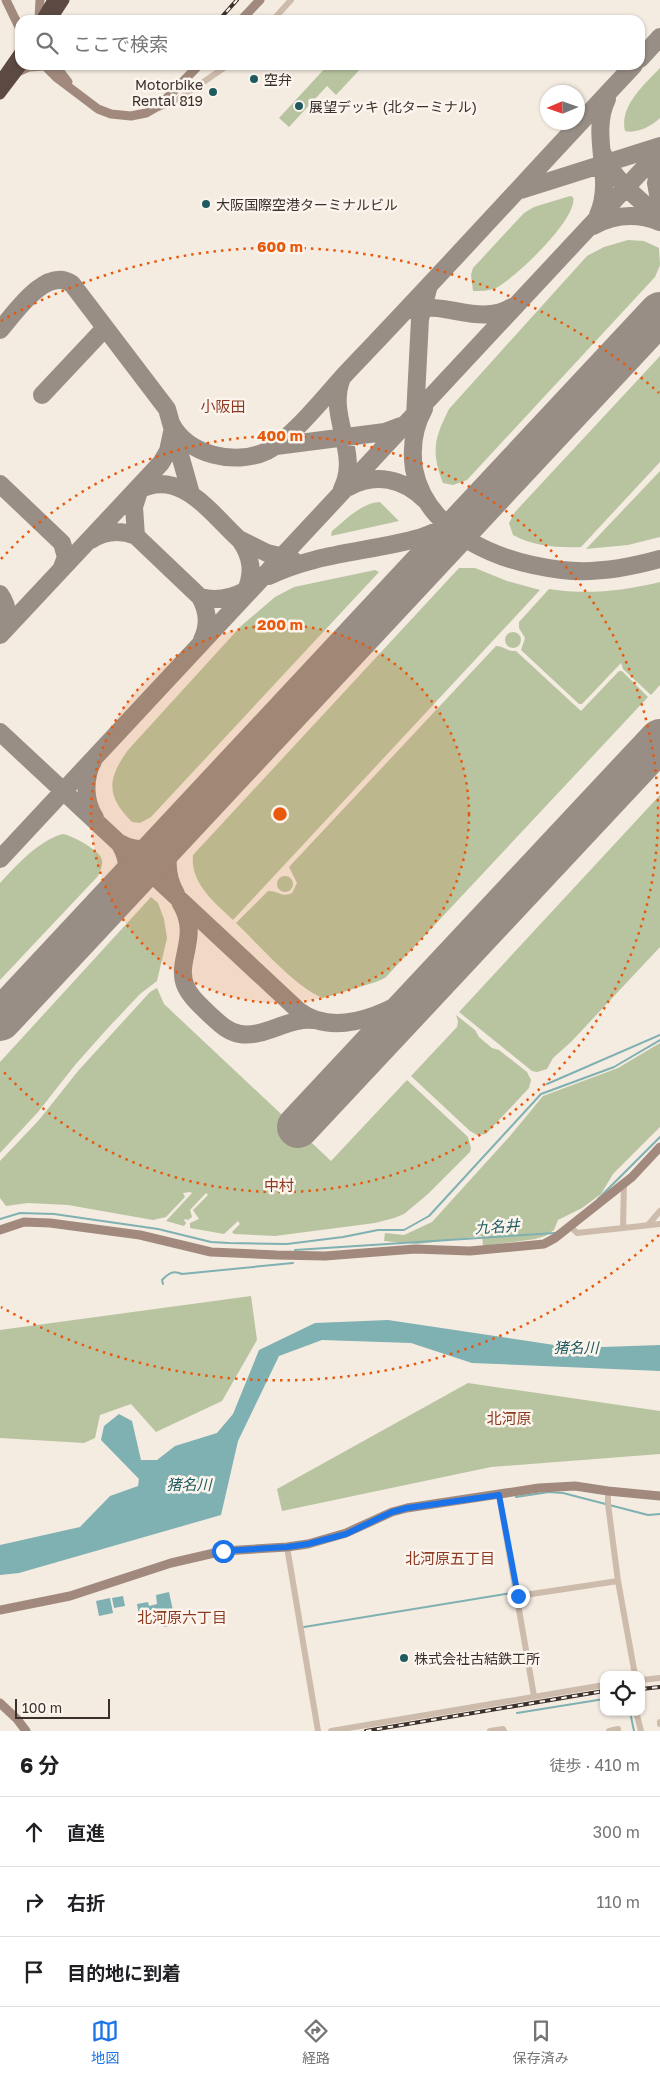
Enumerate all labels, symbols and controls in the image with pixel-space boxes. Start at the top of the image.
search box [15,15,645,70]
icon: search [33,29,61,57]
text: ここで検索 [73,32,168,55]
place label: 空弁 [264,71,292,88]
marker: 空弁 [248,73,260,85]
place label: Motorbike Rental 819 [132,76,203,109]
north arrow [540,85,585,130]
marker: Motorbike Rental 819 [207,86,219,98]
place label: 展望デッキ (北ターミナル) [309,98,477,115]
marker: 展望デッキ (北ターミナル) [293,100,305,112]
place label: 大阪国際空港ターミナルビル [216,196,398,213]
marker: 大阪国際空港ターミナルビル [200,198,212,210]
text: 600 m [257,237,303,255]
district label: 小阪田 [200,397,246,415]
text: 400 m [257,426,303,444]
text: 200 m [257,615,303,633]
centre of rings [271,805,289,823]
district label: 中村 [264,1176,294,1194]
water label: 九名井 [474,1215,522,1237]
water label: 猪名川 [553,1338,600,1356]
district label: 北河原 [486,1409,532,1427]
water label: 猪名川 [166,1475,213,1493]
route start [212,1540,235,1563]
district label: 北河原五丁目 [405,1549,495,1567]
route end [507,1585,530,1608]
district label: 北河原六丁目 [137,1608,227,1626]
place label: 株式会社古結鉄工所 [414,1650,540,1667]
marker: 株式会社古結鉄工所 [398,1652,410,1664]
map controls [600,1671,645,1716]
button: locate [600,1671,645,1716]
scale bar [15,1696,110,1719]
text: 100 m [22,1699,62,1716]
text: 6 分 [20,1752,60,1778]
text: 徒歩 · 410 m [550,1755,640,1775]
icon: ahead [20,1818,48,1846]
text: 直進 [67,1821,105,1844]
text: 300 m [593,1822,640,1842]
icon: right [20,1888,48,1916]
text: 右折 [67,1891,105,1914]
text: 110 m [596,1892,640,1912]
icon: arrive [20,1958,48,1986]
text: 目的地に到着 [67,1961,181,1984]
tab: 地図 [91,2017,119,2067]
tab: 経路 [302,2017,330,2067]
tab: 保存済み [513,2017,569,2067]

